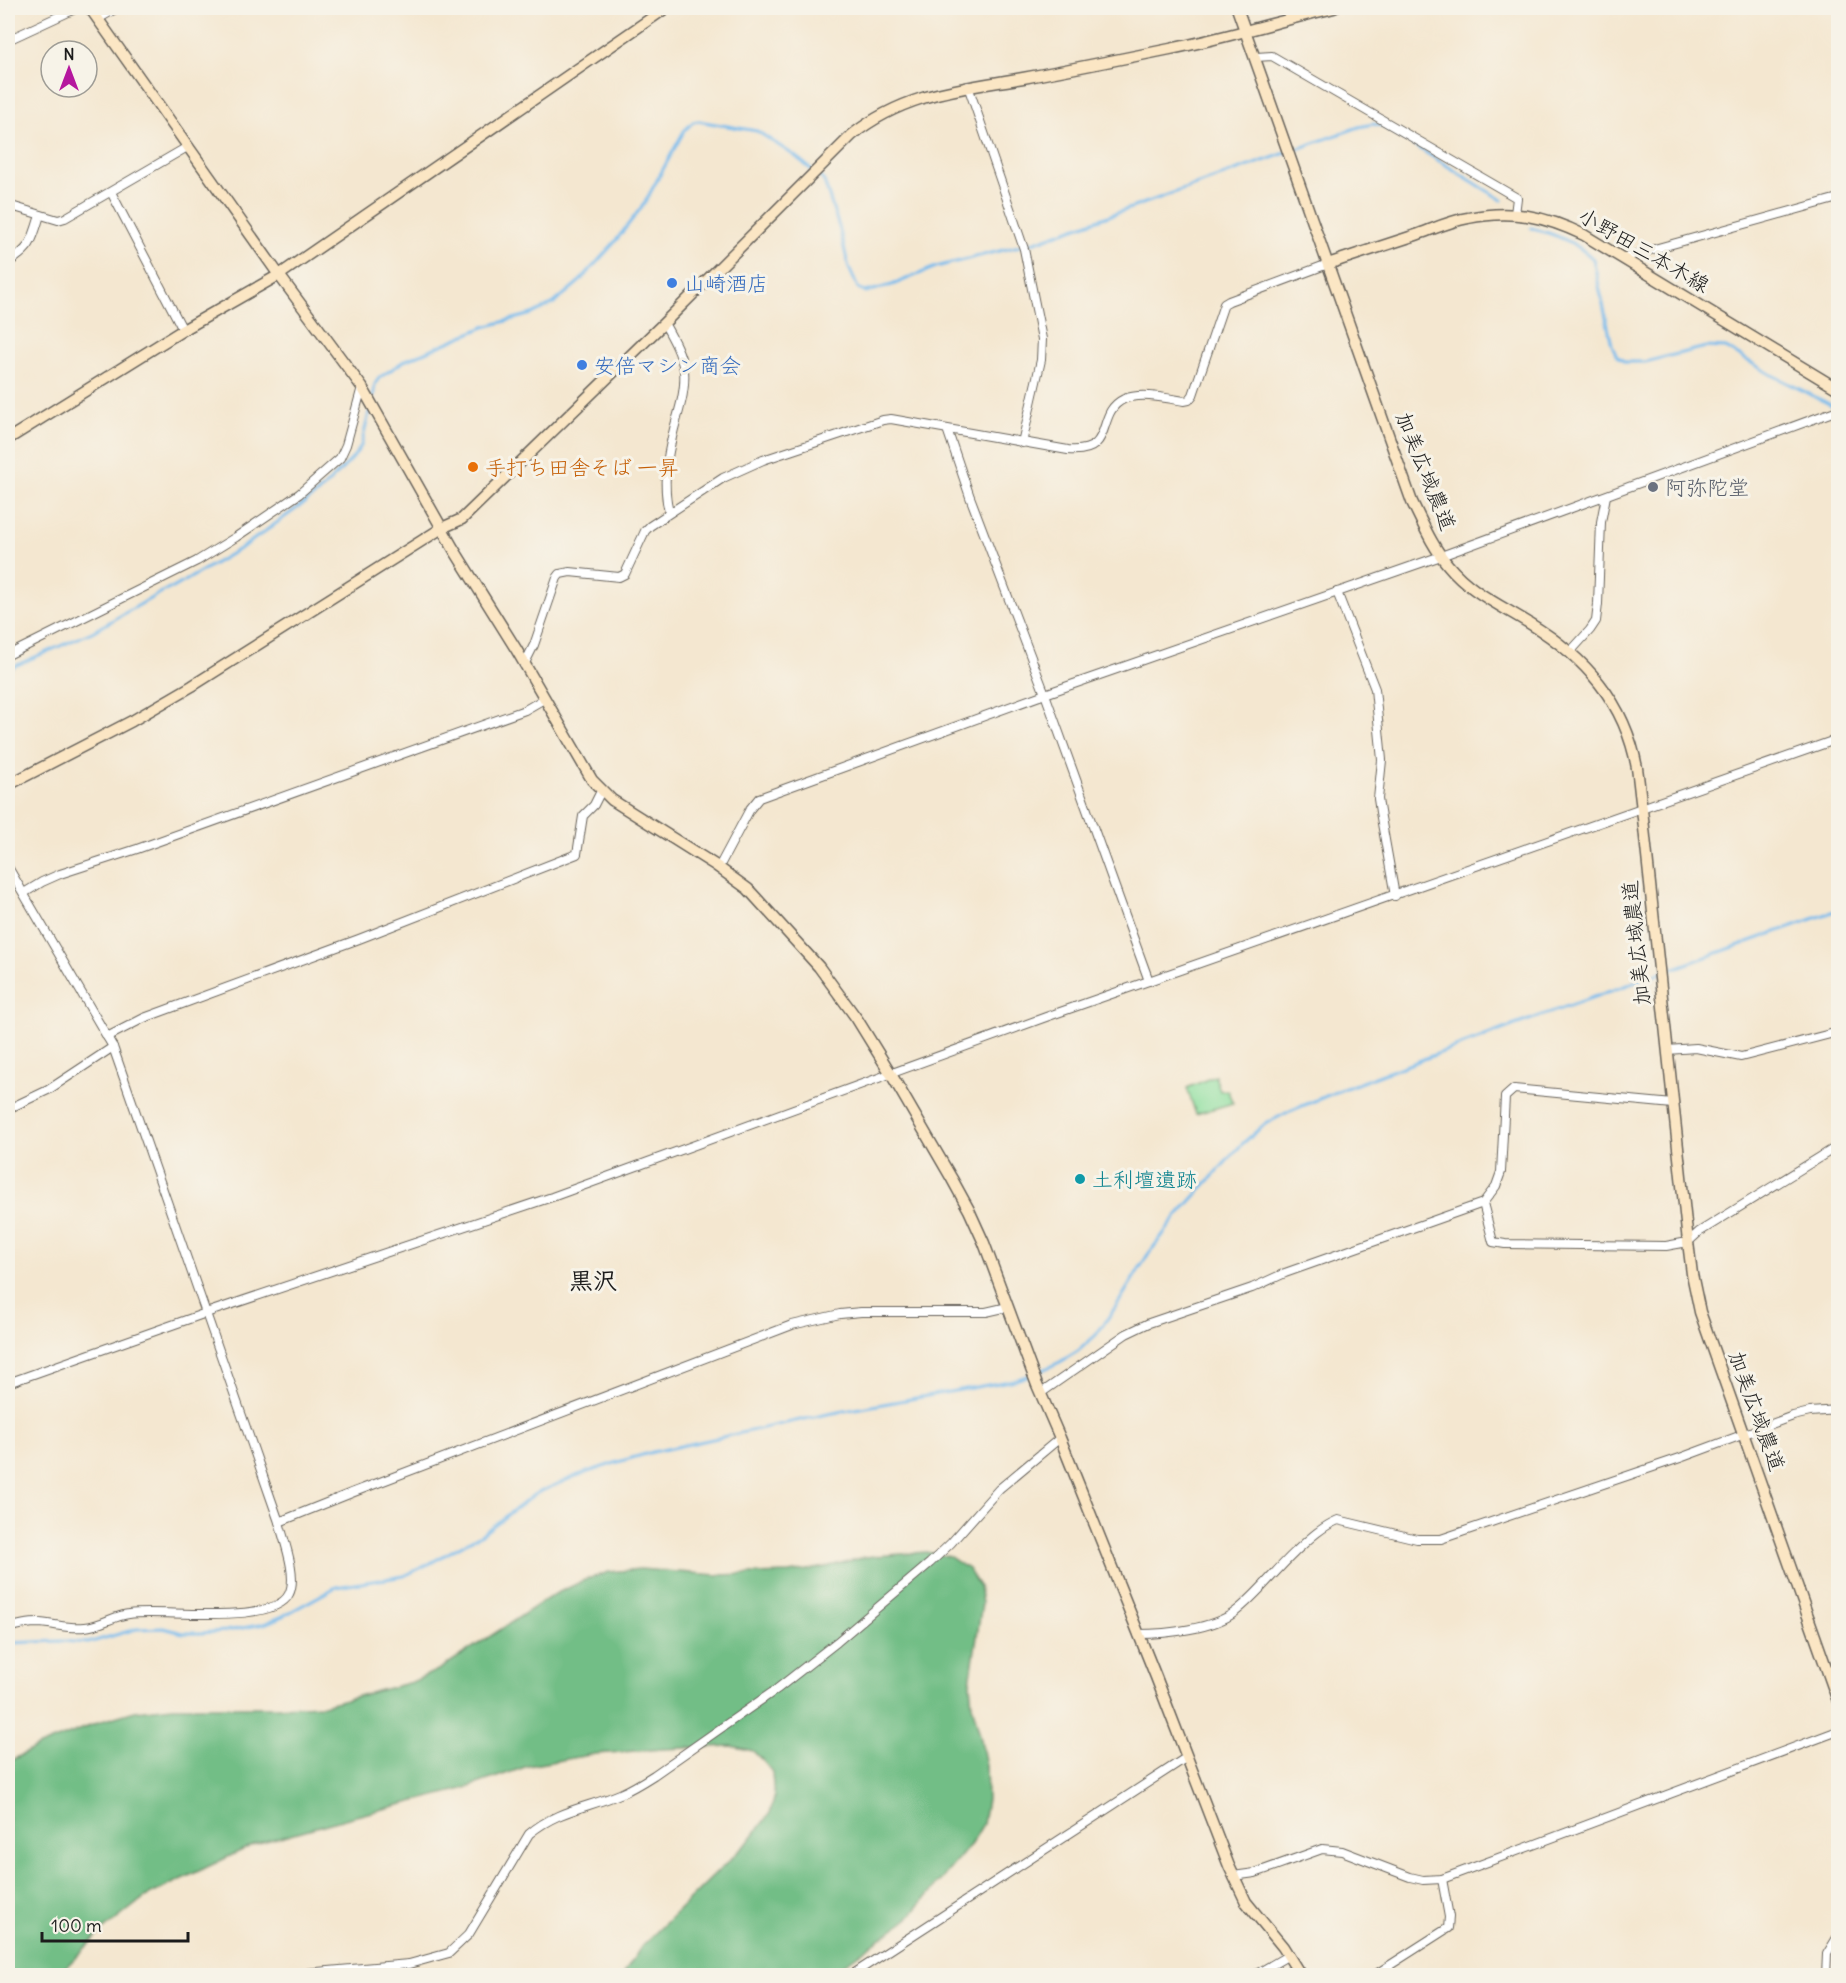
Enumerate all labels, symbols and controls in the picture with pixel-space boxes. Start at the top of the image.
north arrow [39,39,99,99]
text: N [63,44,75,64]
street label: 小野田三本木線 [1574,202,1714,298]
place label: 山崎酒店 [684,270,768,297]
marker: 山崎酒店 [665,276,679,290]
place label: 安倍マシン商会 [594,352,741,379]
marker: 安倍マシン商会 [575,358,589,372]
street label: 加美広域農道 [1390,408,1462,534]
place label: 手打ち田舎そば 一昇 [485,454,679,481]
marker: 手打ち田舎そば 一昇 [466,460,480,474]
place label: 阿弥陀堂 [1665,474,1749,501]
marker: 阿弥陀堂 [1646,480,1660,494]
street label: 加美広域農道 [1616,879,1656,1007]
place label: 土利壇遺跡 [1092,1166,1197,1193]
marker: 土利壇遺跡 [1073,1172,1087,1186]
district label: 黒沢 [569,1265,617,1295]
street label: 加美広域農道 [1723,1347,1791,1475]
scale bar [42,1905,188,1943]
text: 100 m [51,1914,102,1937]

